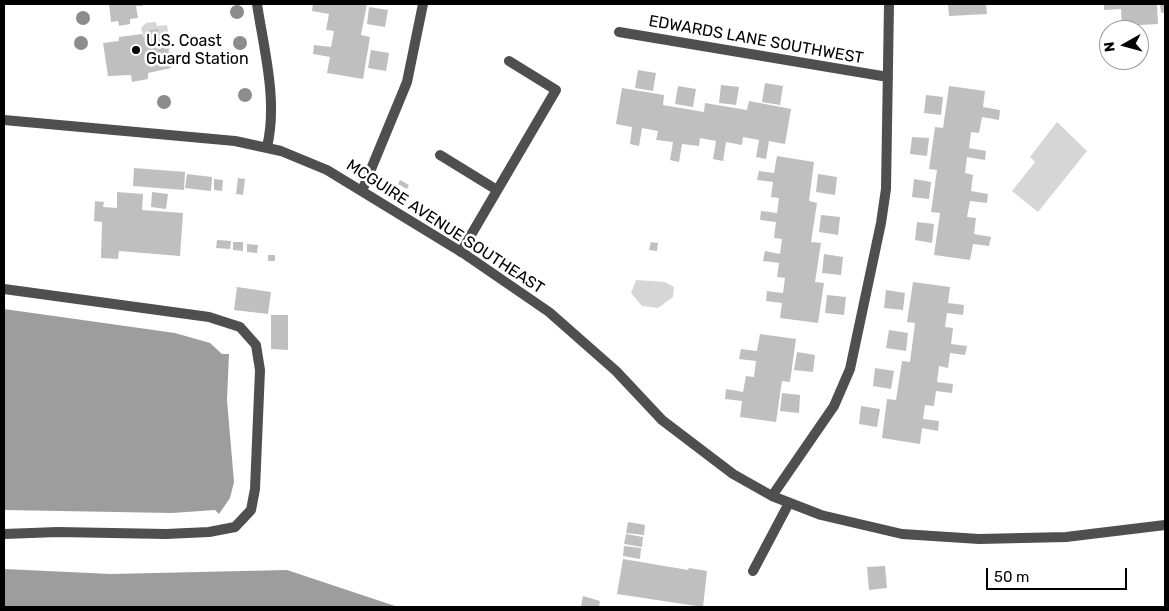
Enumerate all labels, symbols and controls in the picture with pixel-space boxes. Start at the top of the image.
street label: EDWARDS LANE SOUTHWEST [647,12,865,68]
north arrow [1099,20,1149,70]
place label: U.S. Coast Guard Station [146,31,249,69]
text: N [1101,41,1119,53]
marker: U.S. Coast Guard Station [130,44,142,56]
street label: MCGUIRE AVENUE SOUTHEAST [342,156,548,298]
scale bar [989,558,1130,590]
text: 50 m [994,568,1029,586]

